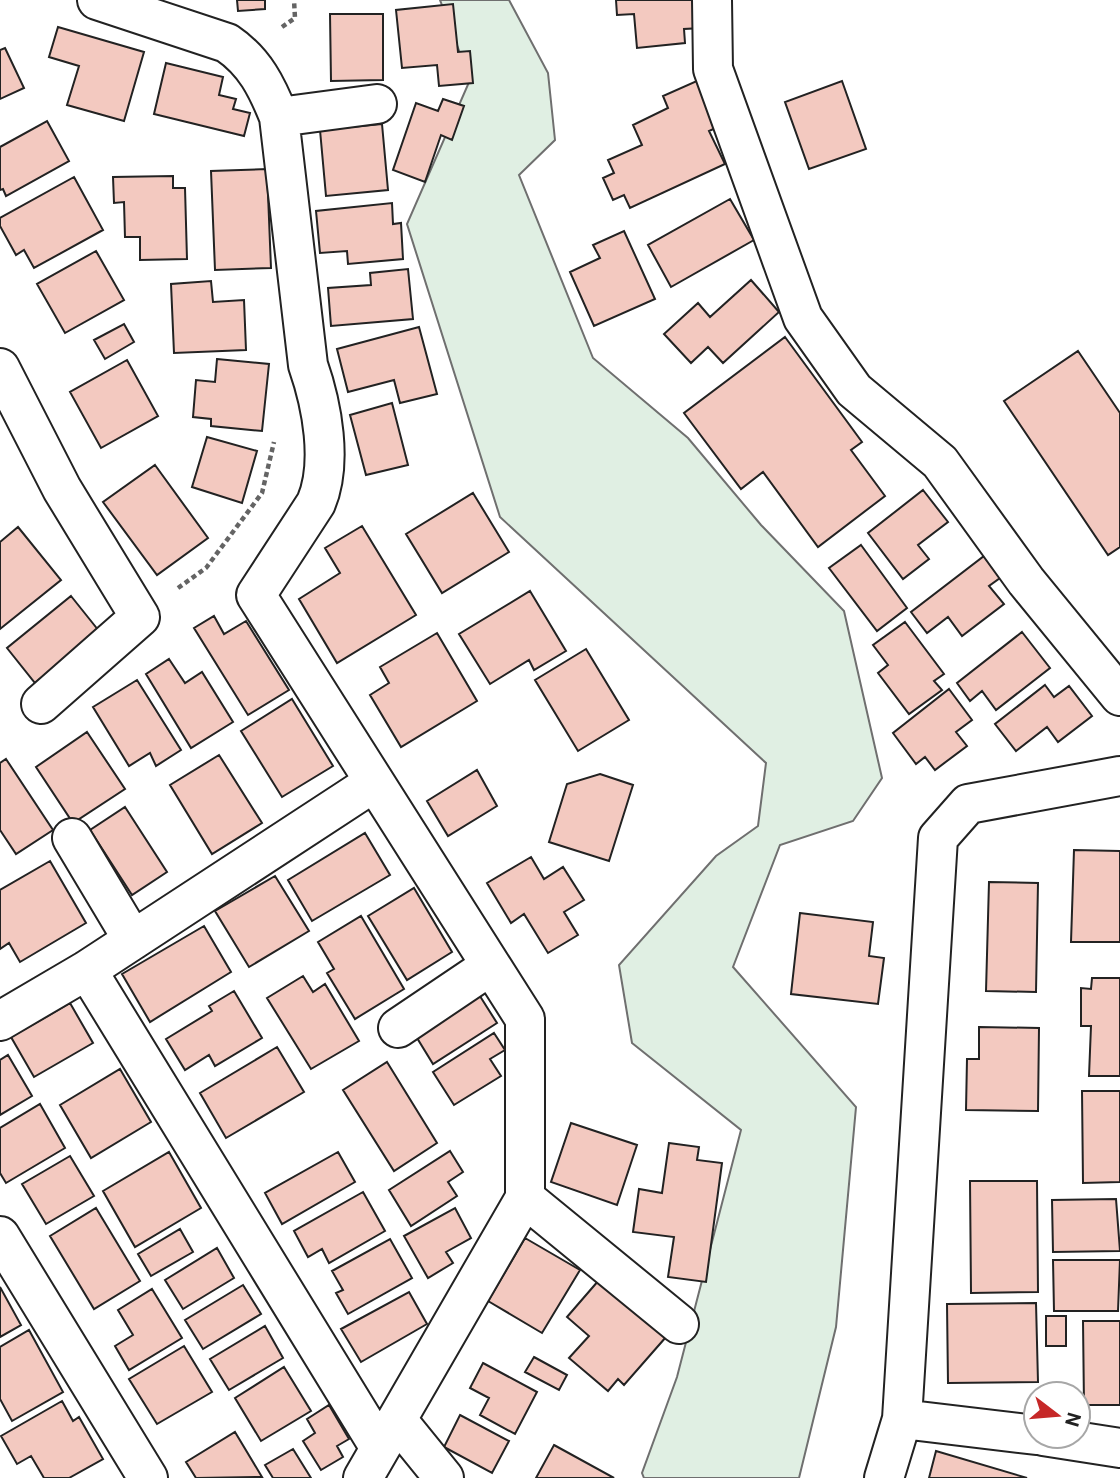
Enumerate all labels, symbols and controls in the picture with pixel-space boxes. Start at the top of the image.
north arrow [1022,1380,1092,1450]
text: N [1060,1410,1086,1429]

